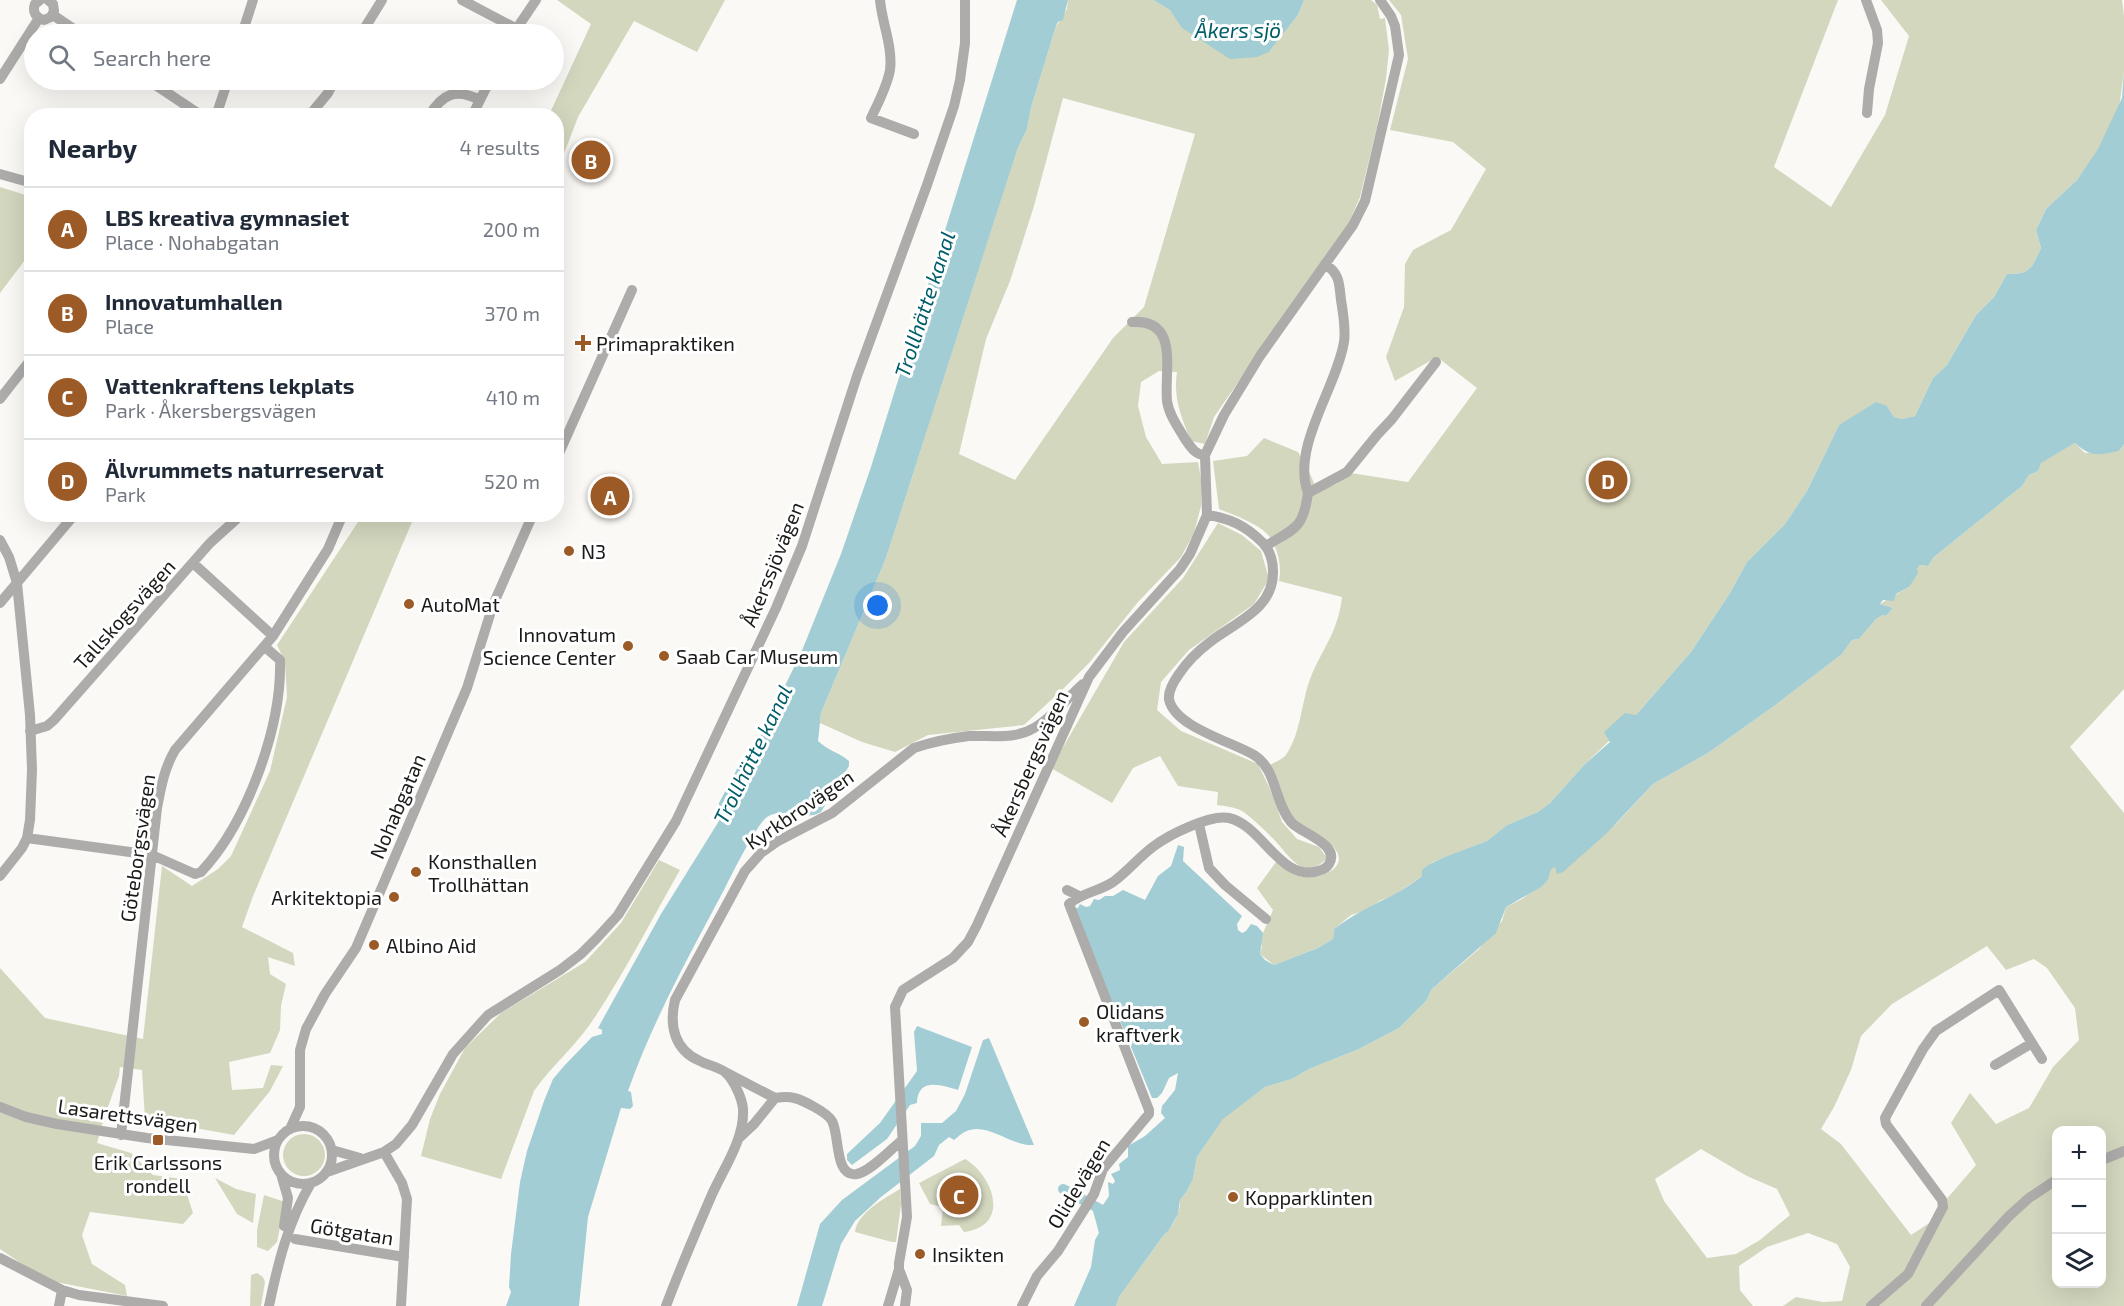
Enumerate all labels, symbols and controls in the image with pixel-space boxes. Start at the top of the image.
water label: Åkers sjö [1194,17,1281,43]
search box [24,24,564,90]
icon: search [45,41,78,74]
text: Search here [93,44,211,70]
text: Nearby [48,132,137,163]
text: 4 results [460,135,540,159]
pin: B [572,138,610,182]
text: LBS kreativa gymnasiet [105,204,349,230]
text: A [61,217,74,241]
text: 200 m [483,217,540,241]
water label: Trollhätte kanal [889,228,959,380]
text: Place · Nohabgatan [105,230,279,254]
text: Innovatumhallen [105,288,283,314]
text: B [61,301,74,325]
text: 370 m [485,301,540,325]
text: Place [105,314,154,338]
place label: Primapraktiken [596,331,735,355]
marker: Primapraktiken [574,334,592,352]
text: Vattenkraftens lekplats [105,372,354,398]
text: C [62,385,73,409]
text: 410 m [486,385,540,409]
text: Park · Åkersbergsvägen [105,398,316,422]
text: Älvrummets naturreservat [105,456,384,482]
pin: D [1588,458,1628,502]
text: D [61,469,74,493]
text: 520 m [484,469,540,493]
pin: A [590,474,630,518]
text: Park [105,482,146,506]
street label: Åkerssjövägen [736,498,808,630]
place label: N3 [581,539,606,563]
marker: N3 [562,544,576,558]
street label: Tallskogsvägen [68,554,180,674]
your location [863,591,892,620]
place label: AutoMat [421,592,500,616]
marker: AutoMat [402,597,416,611]
place label: Innovatum Science Center [483,622,616,669]
marker: Innovatum Science Center [621,639,635,653]
place label: Saab Car Museum [676,644,838,668]
marker: Saab Car Museum [657,649,671,663]
water label: Trollhätte kanal [707,680,797,828]
street label: Åkersbergsvägen [987,686,1073,840]
street label: Nohabgatan [364,750,430,862]
street label: Kyrkbrovägen [740,764,858,854]
street label: Göteborgsvägen [115,772,159,924]
place label: Konsthallen Trollhättan [428,849,537,896]
marker: Konsthallen Trollhättan [409,865,423,879]
place label: Arkitektopia [271,885,382,909]
marker: Arkitektopia [387,890,401,904]
place label: Albino Aid [386,933,477,957]
marker: Albino Aid [367,938,381,952]
place label: Olidans kraftverk [1096,999,1180,1046]
marker: Olidans kraftverk [1077,1015,1091,1029]
street label: Lasarettsvägen [56,1093,200,1137]
map controls [2052,1126,2106,1288]
button: + [2052,1126,2106,1180]
marker: Erik Carlssons rondell [151,1133,165,1147]
street label: Olidevägen [1042,1133,1114,1233]
place label: Erik Carlssons rondell [94,1150,222,1197]
pin: C [940,1172,978,1218]
button: − [2052,1180,2106,1234]
place label: Kopparklinten [1245,1185,1373,1209]
marker: Kopparklinten [1226,1190,1240,1204]
street label: Götgatan [309,1213,395,1249]
button: layers [2052,1234,2106,1288]
place label: Insikten [932,1242,1004,1266]
marker: Insikten [913,1247,927,1261]

